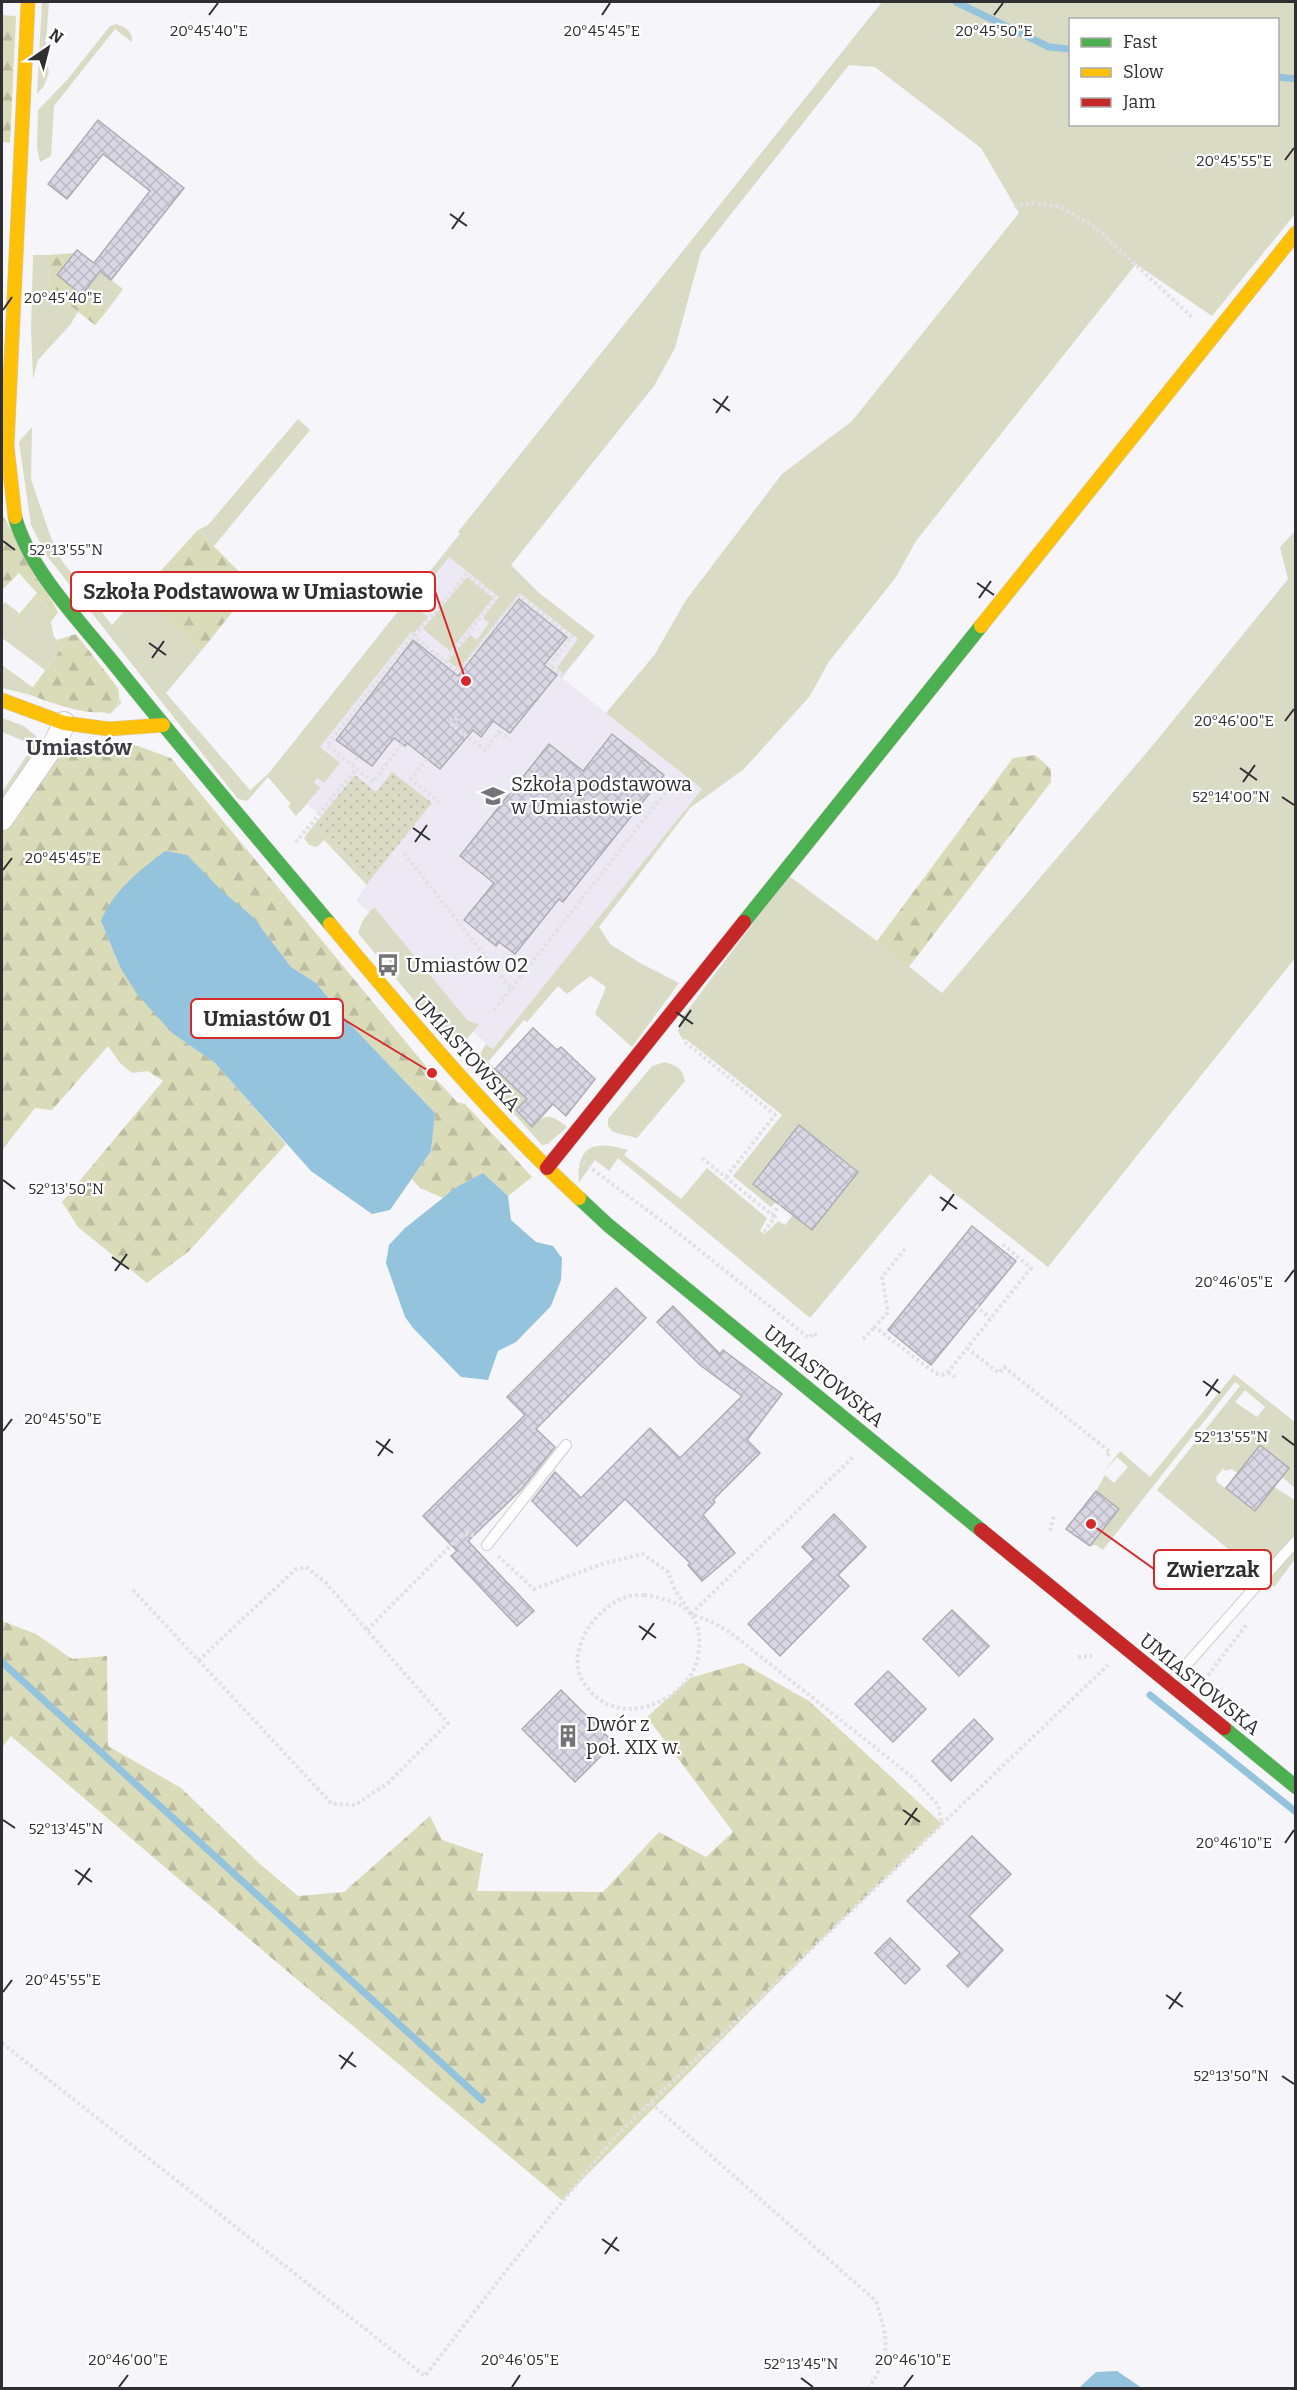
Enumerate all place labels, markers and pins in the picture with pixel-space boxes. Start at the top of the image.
callout: Szkoła Podstawowa w Umiastowie [71,572,435,611]
place label: Szkoła podstawowa w Umiastowie [510,772,692,819]
school or university icon: Szkoła podstawowa w Umiastowie [480,783,506,809]
bus stop icon: Umiastów 02 [375,952,401,978]
place label: Umiastów 02 [406,953,528,977]
callout: Umiastów 01 [191,999,343,1038]
callout: Zwierzak [1154,1550,1271,1589]
place label: Dwór z poł. XIX w. [586,1712,681,1759]
building icon: Dwór z poł. XIX w. [555,1723,581,1749]

